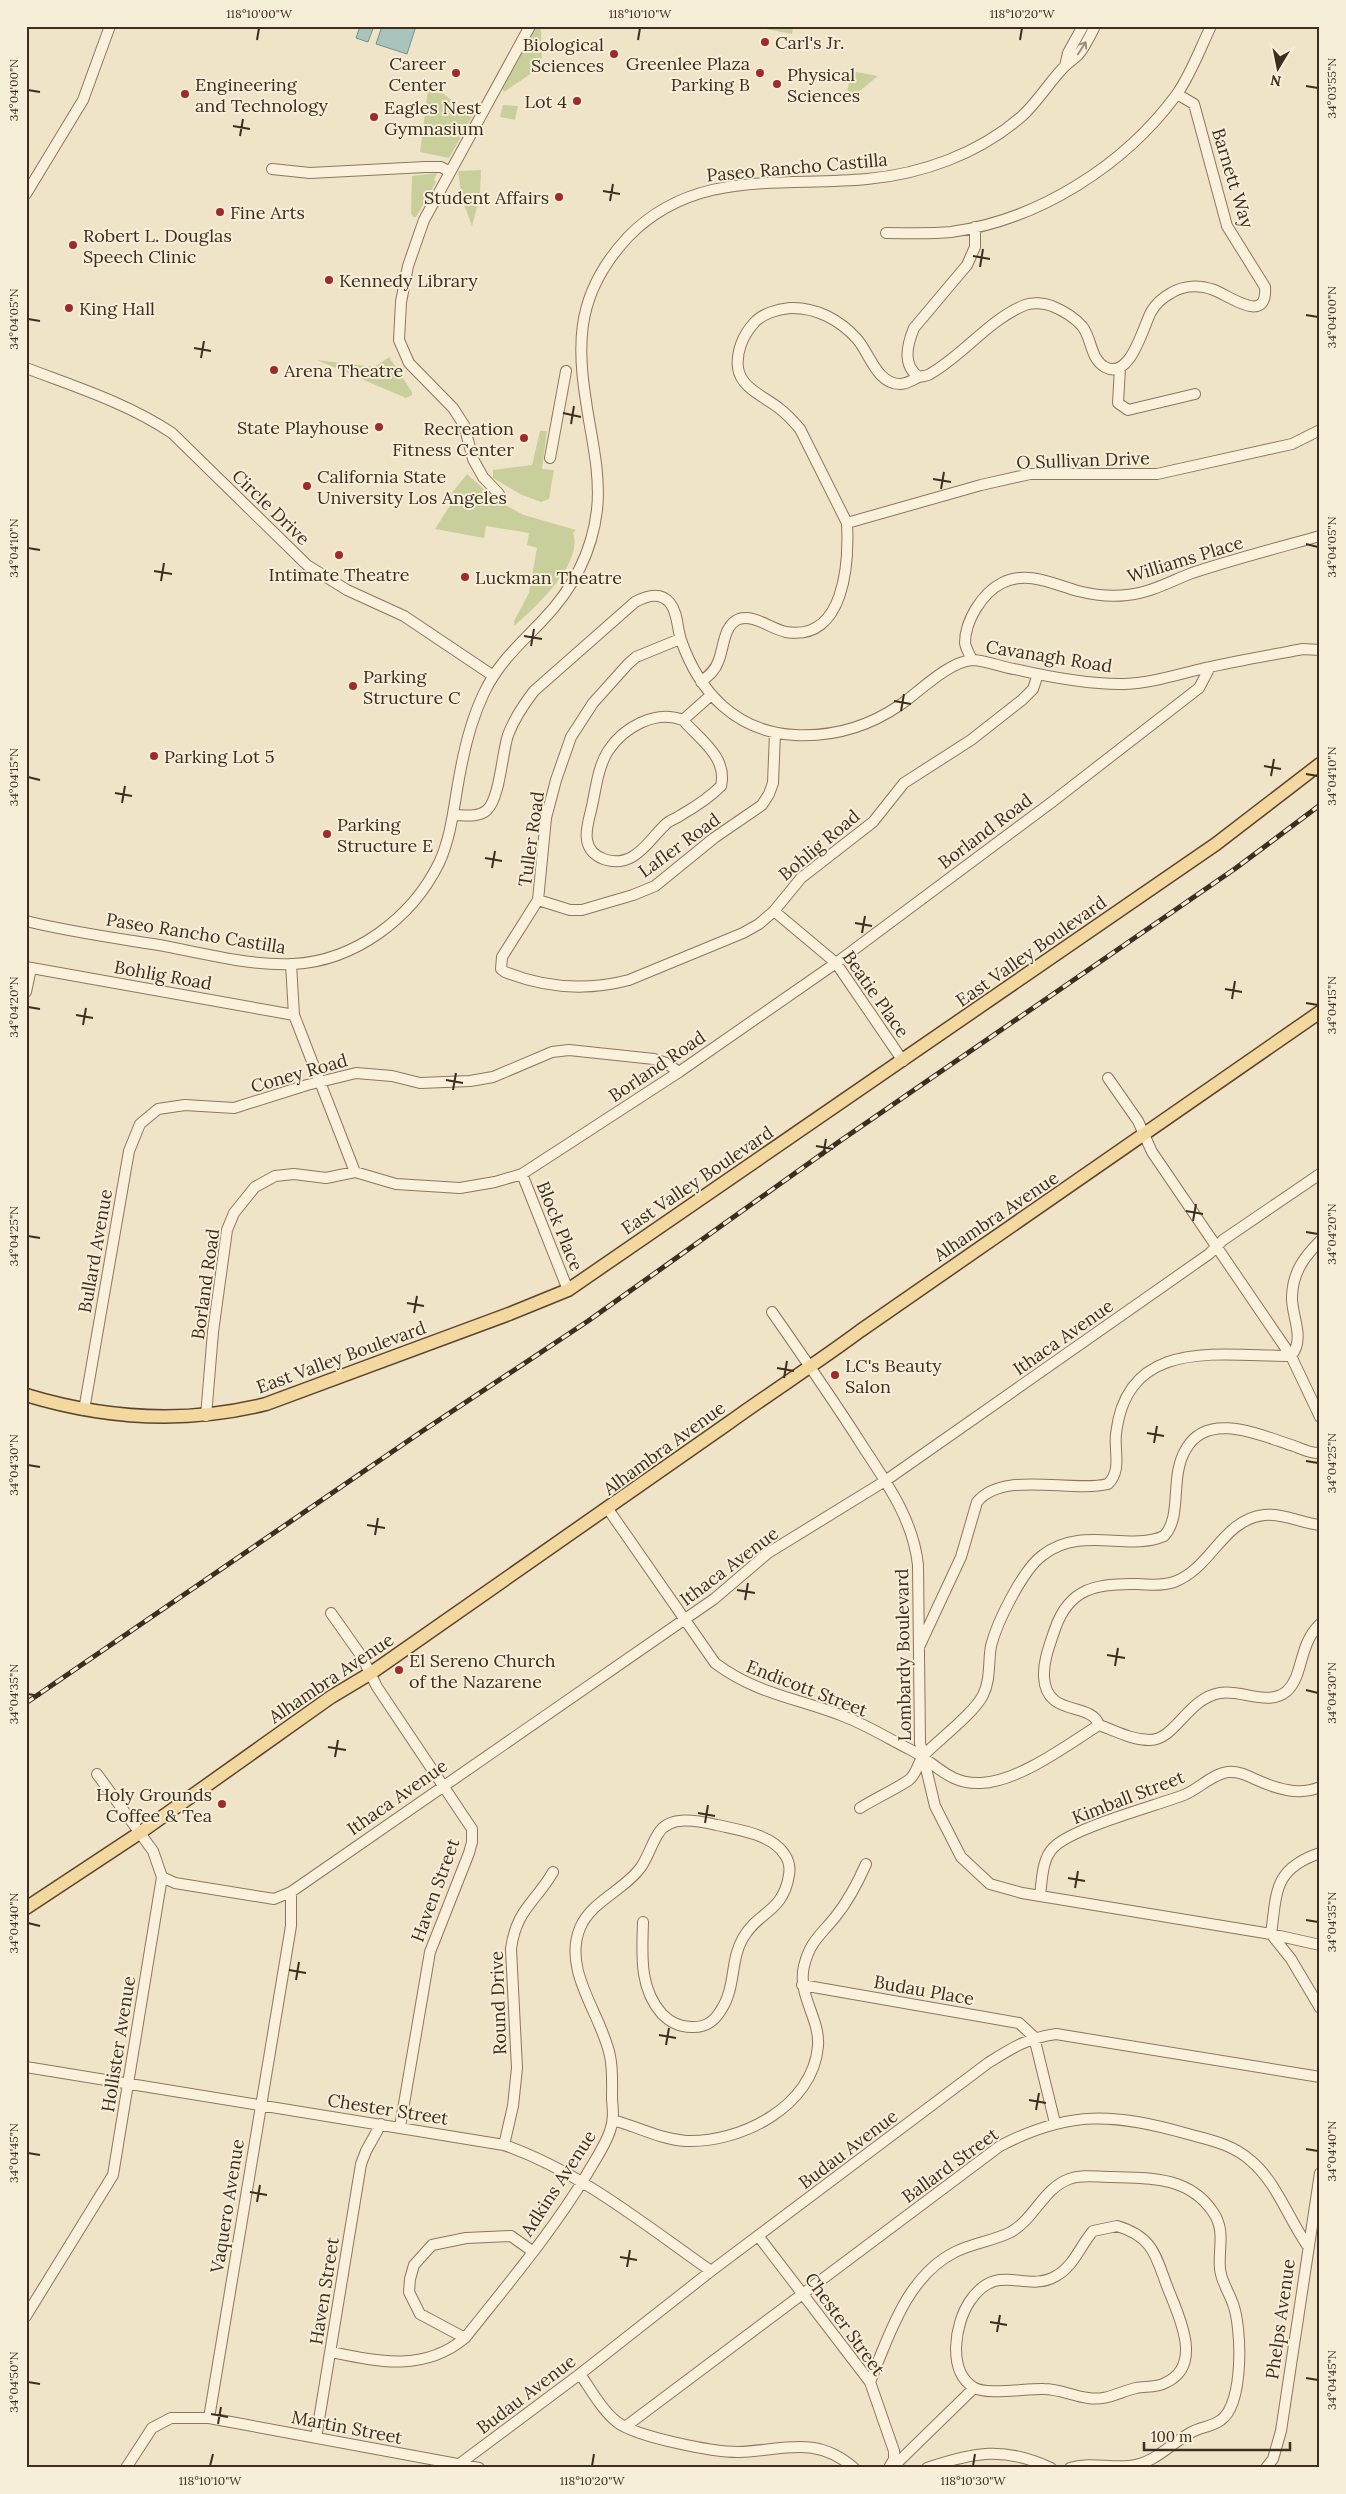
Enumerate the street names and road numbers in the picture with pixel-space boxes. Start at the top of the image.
street label: Barnett Way [1207,125,1259,231]
street label: Paseo Rancho Castilla [705,148,889,186]
street label: O Sullivan Drive [1016,446,1150,474]
street label: Circle Drive [227,464,315,550]
street label: Williams Place [1124,530,1246,588]
street label: Cavanagh Road [984,635,1114,677]
street label: Borland Road [933,788,1037,874]
street label: Tuller Road [513,790,549,888]
street label: Bohlig Road [774,804,864,886]
street label: Lafler Road [634,807,725,882]
street label: East Valley Boulevard [951,890,1111,1012]
street label: Paseo Rancho Castilla [104,907,288,959]
street label: Beatie Place [838,946,914,1042]
street label: Bohlig Road [112,955,214,995]
street label: Borland Road [604,1025,710,1107]
street label: Coney Road [248,1048,350,1098]
street label: East Valley Boulevard [617,1120,778,1239]
street label: Alhambra Avenue [928,1166,1063,1267]
street label: Block Place [532,1178,588,1274]
street label: Bullard Avenue [73,1187,117,1315]
street label: Borland Road [186,1227,224,1341]
street label: Ithaca Avenue [1008,1294,1118,1380]
street label: East Valley Boulevard [253,1316,429,1398]
street label: Alhambra Avenue [598,1396,730,1501]
street label: Ithaca Avenue [675,1521,783,1611]
street label: Lombardy Boulevard [890,1568,916,1742]
street label: Alhambra Avenue [263,1628,398,1729]
street label: Endicott Street [743,1654,871,1722]
street label: Ithaca Avenue [342,1754,452,1840]
street label: Kimball Street [1068,1765,1188,1829]
street label: Haven Street [406,1835,464,1945]
street label: Round Drive [485,1950,511,2055]
street label: Budau Place [872,1970,976,2010]
street label: Hollister Avenue [96,1974,140,2114]
street label: Chester Street [326,2088,450,2130]
street label: Budau Avenue [794,2104,902,2194]
street label: Ballard Street [897,2122,1003,2208]
street label: Adkins Avenue [515,2125,601,2241]
street label: Vaquero Avenue [205,2137,249,2276]
street label: Haven Street [304,2236,344,2346]
street label: Phelps Avenue [1260,2257,1300,2381]
street label: Chester Street [800,2268,890,2380]
street label: Budau Avenue [472,2349,580,2439]
street label: Martin Street [290,2405,404,2449]

